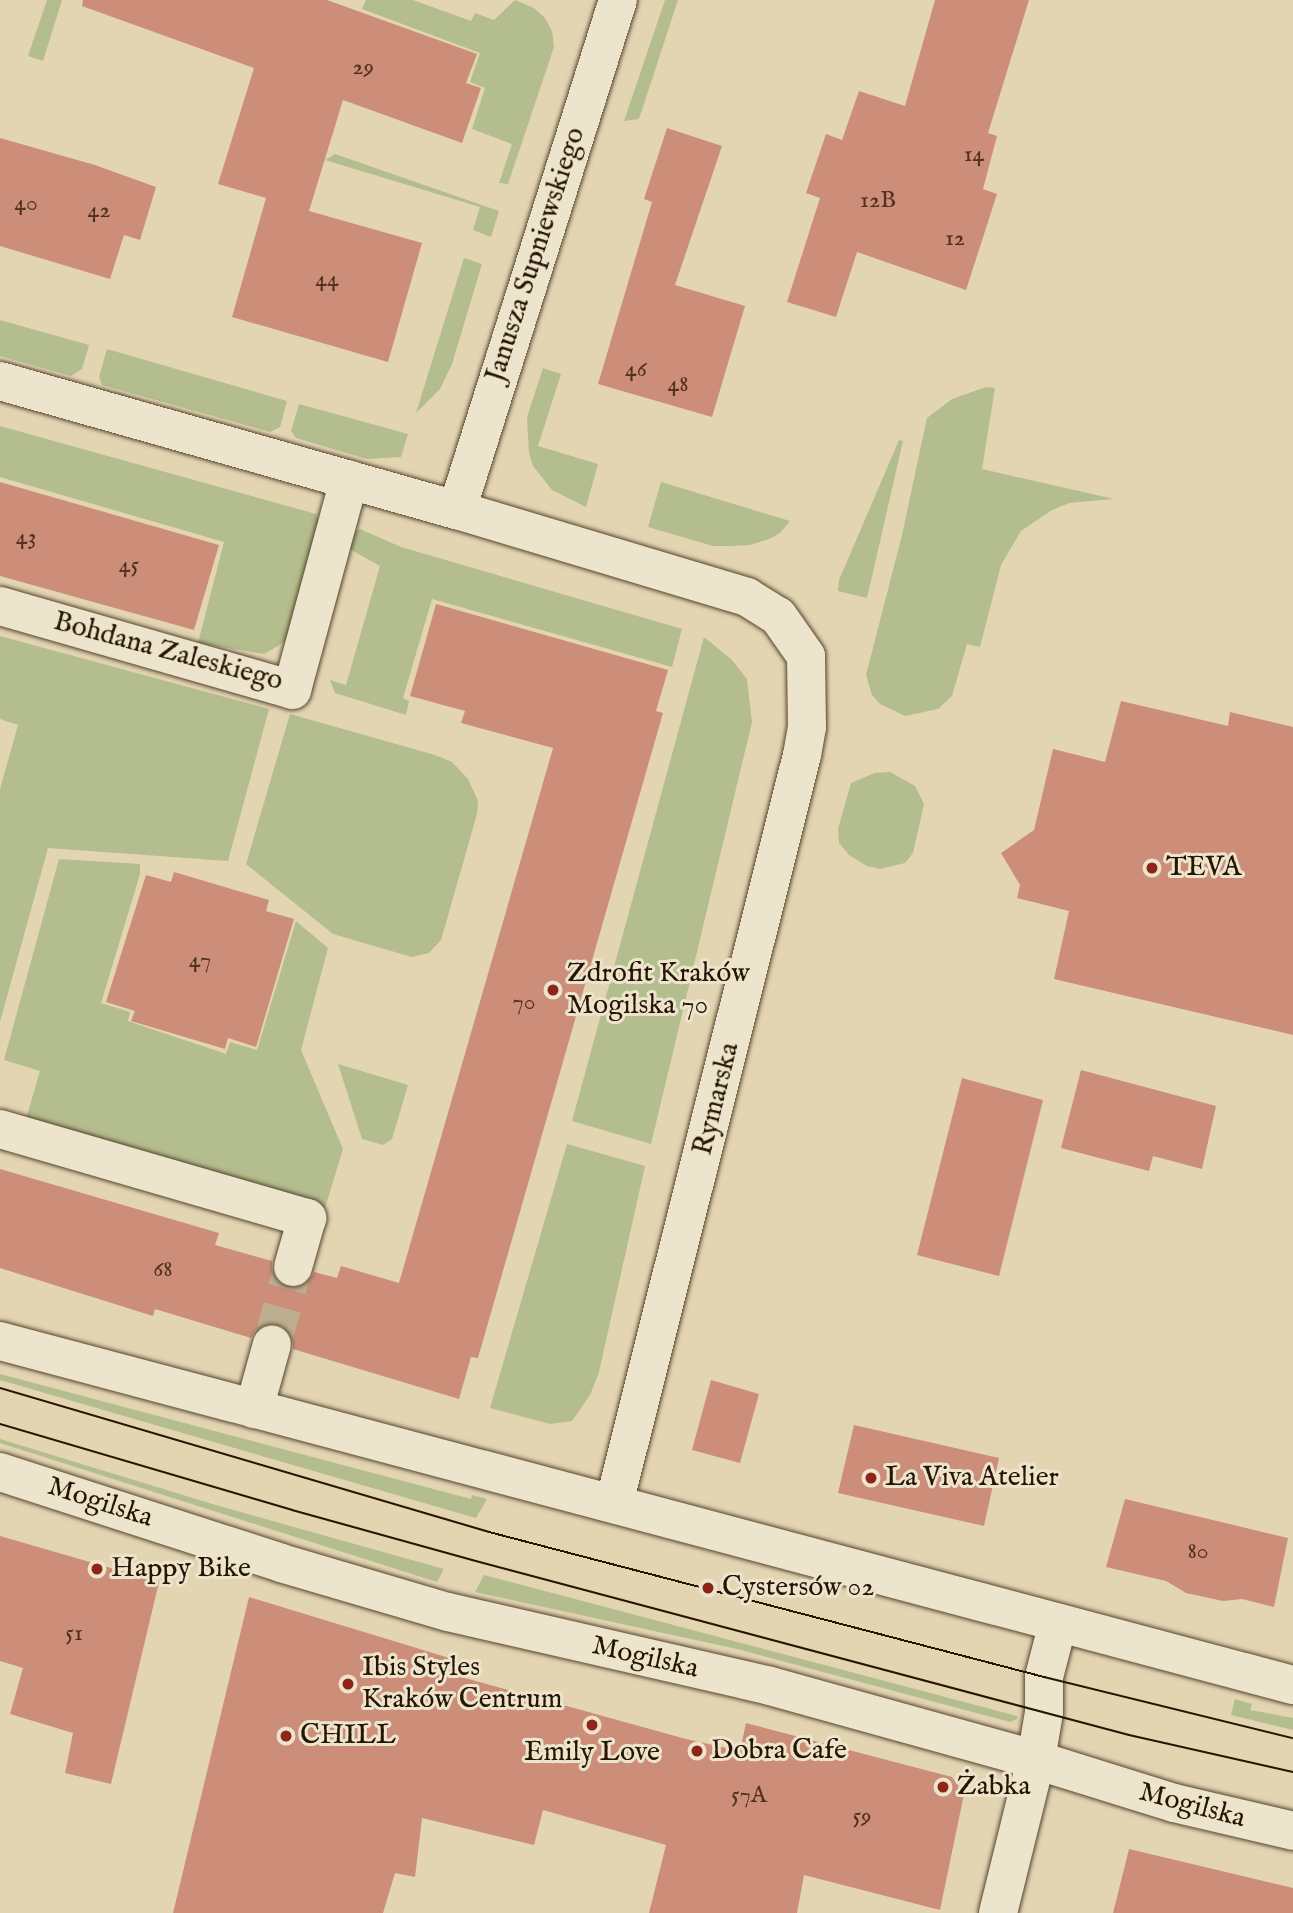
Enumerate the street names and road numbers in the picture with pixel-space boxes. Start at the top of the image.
street label: Janusza Supniewskiego [479,123,593,387]
street label: Bohdana Zaleskiego [50,605,286,699]
street label: Rymarska [687,1039,747,1159]
street label: Mogilska [43,1470,157,1536]
street label: Mogilska [588,1629,702,1687]
street label: Mogilska [1135,1776,1249,1836]

